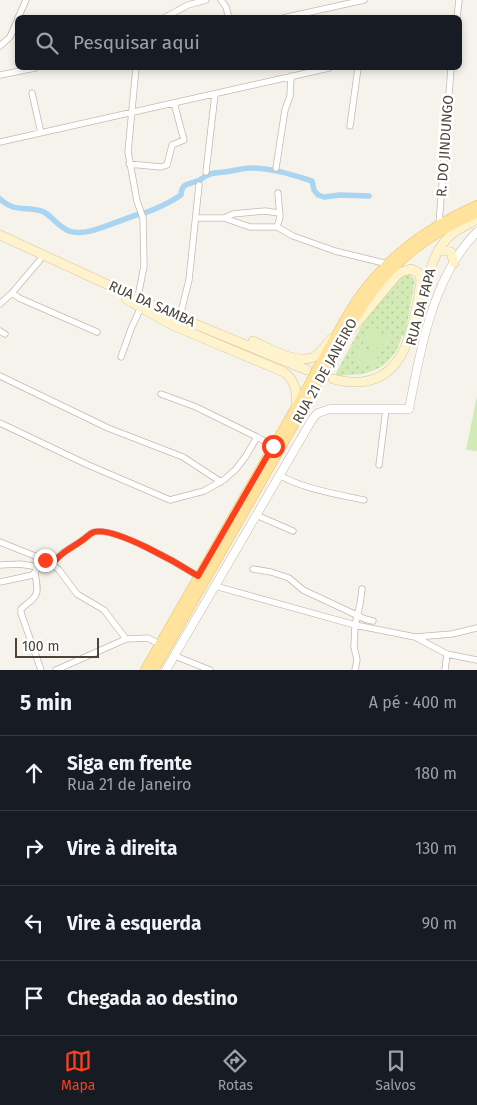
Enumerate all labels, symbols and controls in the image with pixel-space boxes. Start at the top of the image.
search box [15,15,462,70]
icon: search [33,29,61,57]
text: Pesquisar aqui [73,31,200,54]
street label: R. DO JINDUNGO [433,94,457,198]
street label: RUA DA FAPA [403,266,439,348]
street label: RUA DA SAMBA [106,277,198,331]
street label: RUA 21 DE JANEIRO [289,316,361,426]
route start [262,435,285,458]
route end [34,549,57,572]
scale bar [15,635,99,658]
text: 100 m [22,638,59,655]
text: 5 min [20,690,72,716]
text: A pé · 400 m [369,693,457,712]
text: Siga em frente [67,752,192,775]
icon: ahead [20,759,48,787]
text: 180 m [414,764,457,783]
text: Rua 21 de Janeiro [67,775,191,794]
icon: right [20,834,48,862]
text: Vire à direita [67,837,177,860]
text: 130 m [415,839,457,858]
icon: left [20,909,48,937]
text: Vire à esquerda [67,912,201,935]
text: 90 m [422,914,457,933]
icon: arrive [20,984,48,1012]
text: Chegada ao destino [67,987,238,1010]
tab: Mapa [61,1047,95,1094]
tab: Rotas [218,1047,253,1094]
tab: Salvos [375,1047,416,1094]

